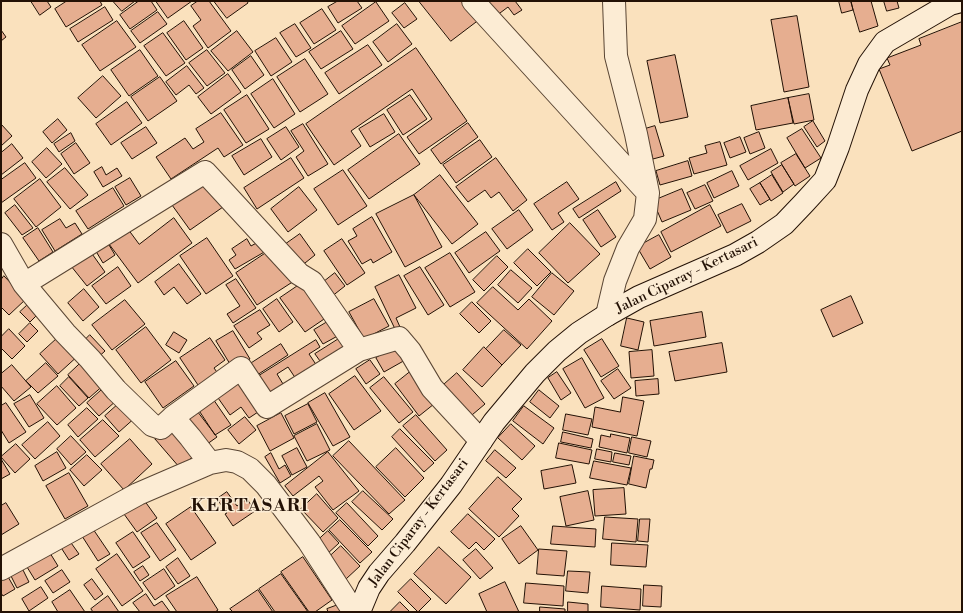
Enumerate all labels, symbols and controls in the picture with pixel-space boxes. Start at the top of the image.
street label: Jalan Ciparay - Kertasari [613,234,761,318]
street label: Jalan Ciparay - Kertasari [365,456,473,590]
district label: KERTASARI [191,496,309,518]

